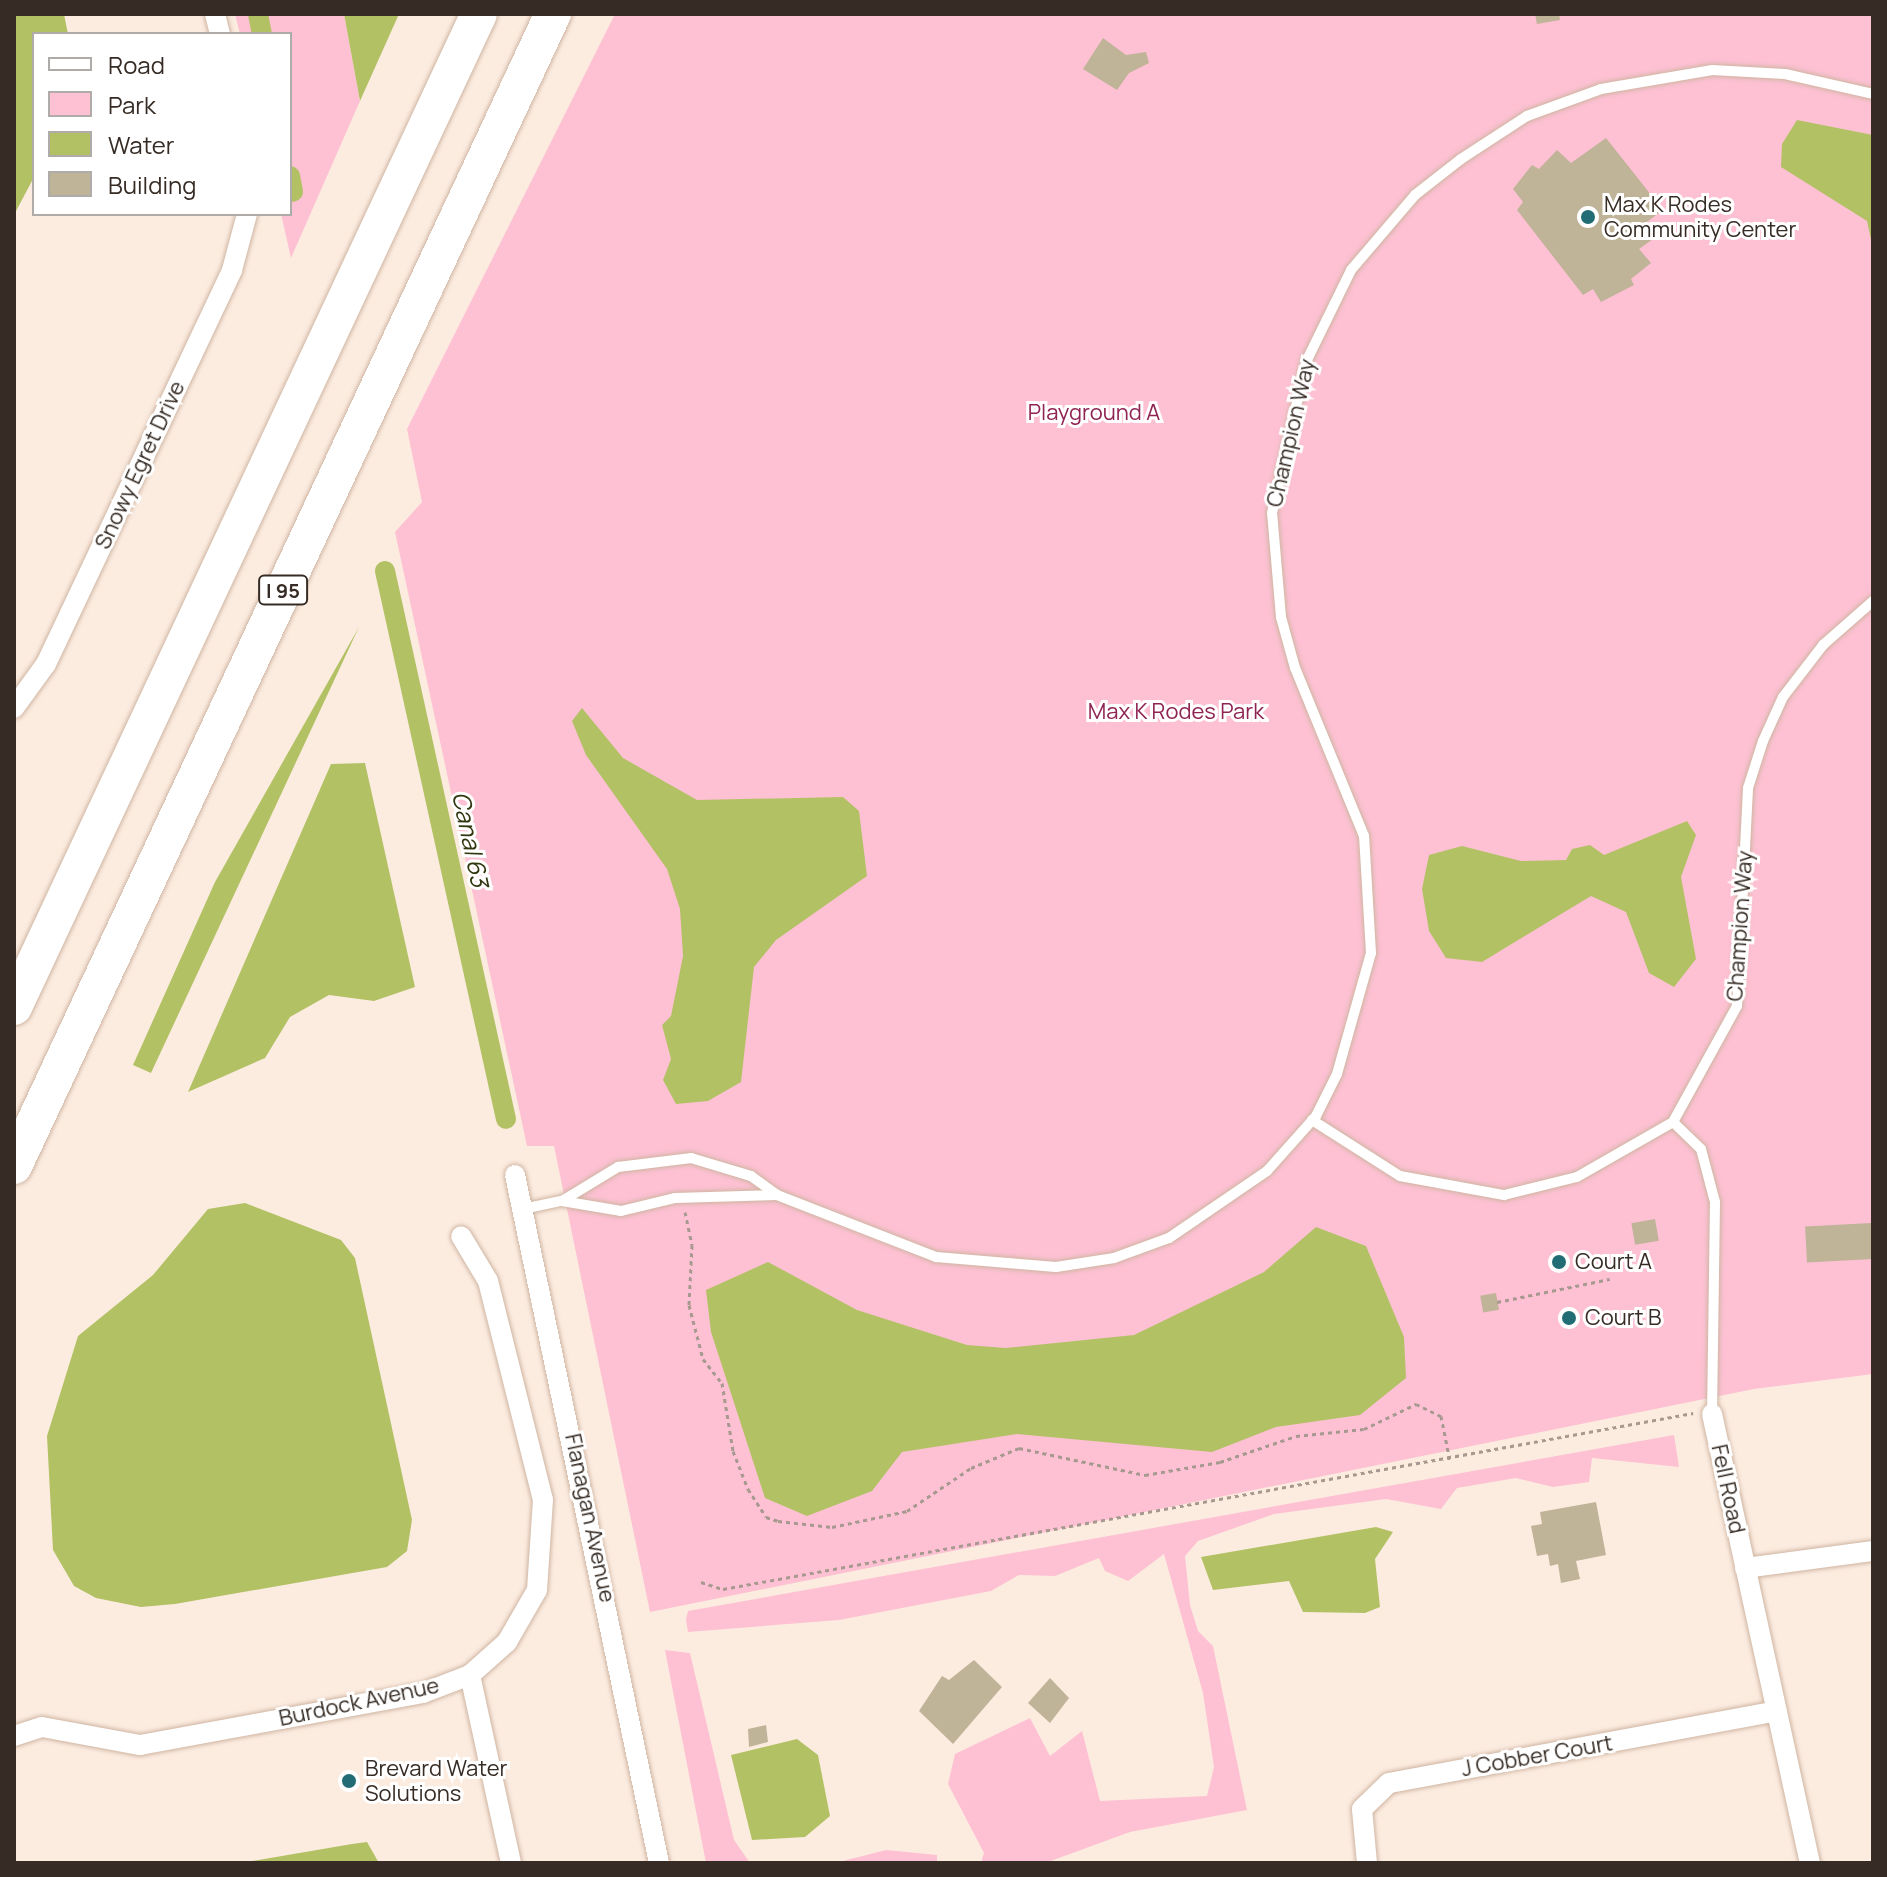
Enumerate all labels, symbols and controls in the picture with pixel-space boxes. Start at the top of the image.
legend [32,32,292,216]
text: Road [108,48,165,81]
text: Park [108,88,156,121]
text: Water [108,128,175,161]
text: Building [108,168,196,201]
place label: Max K Rodes Community Center [1604,191,1796,242]
marker: Max K Rodes Community Center [1579,208,1597,226]
street label: Champion Way [1261,356,1321,510]
street label: Snowy Egret Drive [89,377,191,553]
park label: Playground A [1028,400,1160,426]
road number: I 95 [257,574,309,606]
park label: Max K Rodes Park [1088,699,1264,725]
water label: Canal 63 [447,789,495,889]
street label: Champion Way [1722,850,1758,1002]
place label: Court A [1575,1249,1652,1275]
marker: Court A [1550,1253,1568,1271]
place label: Court B [1585,1305,1661,1331]
marker: Court B [1560,1309,1578,1327]
street label: Flanagan Avenue [559,1431,621,1605]
street label: Fell Road [1706,1442,1750,1536]
street label: Burdock Avenue [276,1672,442,1732]
street label: J Cobber Court [1459,1730,1615,1782]
place label: Brevard Water Solutions [365,1755,507,1806]
marker: Brevard Water Solutions [340,1772,358,1790]

